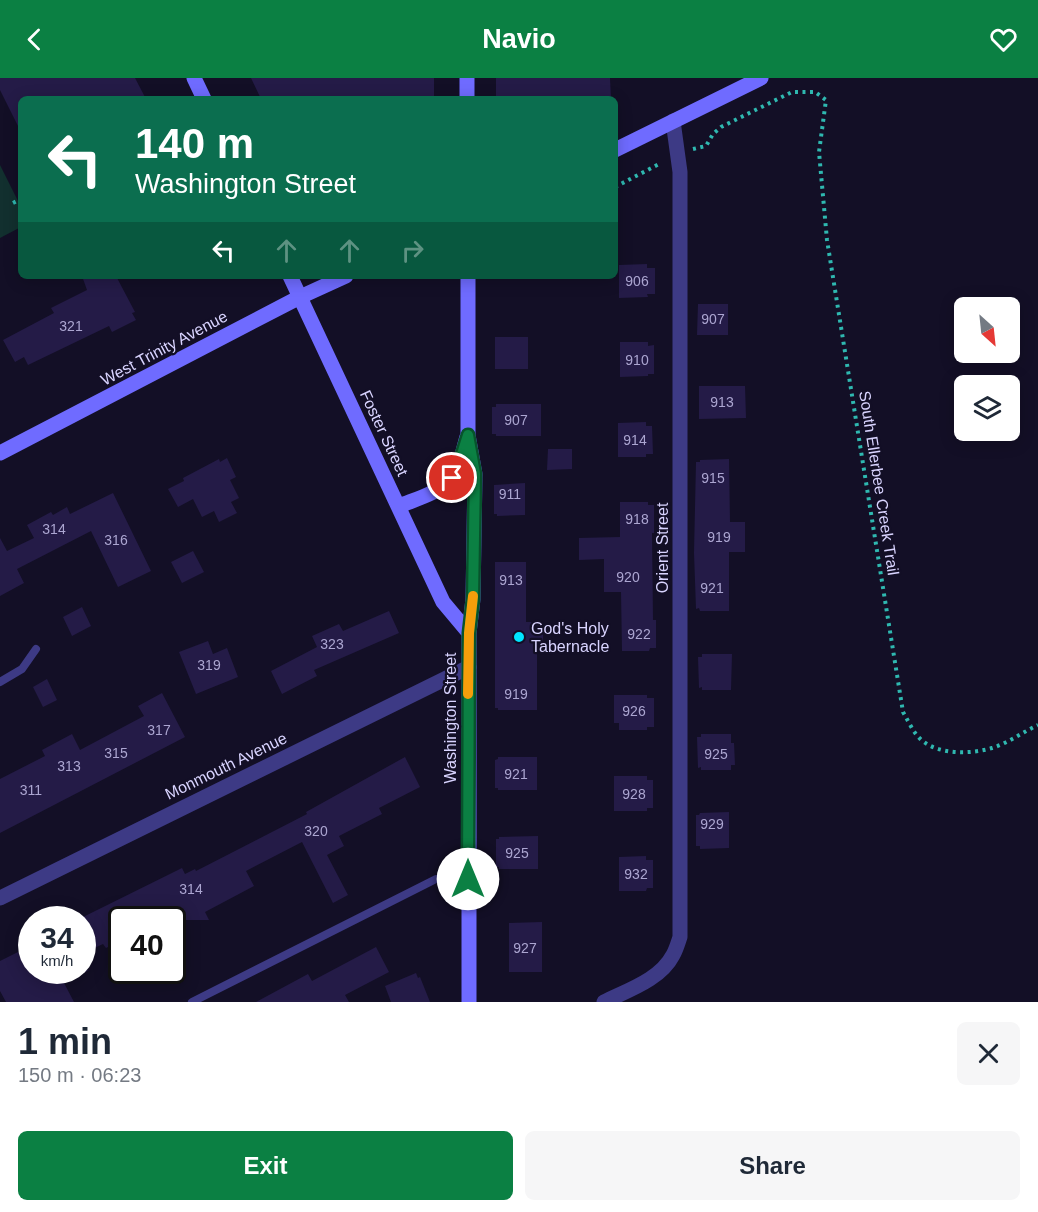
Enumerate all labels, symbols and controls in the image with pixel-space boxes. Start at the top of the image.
icon: back [18,23,51,56]
icon: heart [987,23,1020,56]
text: Navio [482,24,556,54]
icon: left [36,120,114,198]
text: 140 m [135,120,254,167]
text: Washington Street [135,169,356,199]
icon: left [207,234,240,267]
icon: ahead [270,234,303,267]
icon: ahead [333,234,366,267]
icon: right [396,234,429,267]
house number: 906 [625,273,649,289]
north arrow [954,297,1020,363]
map controls [954,297,1020,441]
street label: West Trinity Avenue [98,307,230,389]
house number: 907 [701,311,725,327]
house number: 321 [59,318,83,334]
house number: 910 [625,352,649,368]
button: layers [954,375,1020,441]
street label: Foster Street [357,387,411,479]
street label: South Ellerbee Creek Trail [856,389,902,577]
house number: 913 [710,394,734,410]
house number: 907 [504,412,528,428]
house number: 914 [623,432,647,448]
pin [426,452,477,503]
icon: arrive [435,461,468,494]
house number: 915 [701,470,725,486]
house number: 911 [499,486,521,502]
street label: Orient Street [654,502,671,593]
house number: 918 [625,511,649,527]
house number: 314 [42,521,66,537]
house number: 919 [707,529,731,545]
house number: 316 [104,532,128,548]
house number: 920 [616,569,640,585]
house number: 913 [499,572,523,588]
house number: 921 [700,580,724,596]
place label: God's Holy Tabernacle [531,620,609,655]
house number: 922 [627,626,651,642]
marker: God's Holy Tabernacle [512,630,526,644]
house number: 323 [320,636,344,652]
street label: Washington Street [442,652,459,784]
house number: 319 [197,657,221,673]
house number: 919 [504,686,528,702]
house number: 926 [622,703,646,719]
house number: 317 [147,722,171,738]
street label: Monmouth Avenue [162,729,290,803]
house number: 315 [104,745,128,761]
house number: 925 [704,746,728,762]
house number: 313 [57,758,81,774]
house number: 921 [504,766,528,782]
house number: 311 [20,782,42,798]
house number: 928 [622,786,646,802]
house number: 929 [700,816,724,832]
house number: 320 [304,823,328,839]
house number: 925 [505,845,529,861]
position arrow [436,847,500,911]
house number: 932 [624,866,648,882]
house number: 314 [179,881,203,897]
speed limit sign: 40 [108,906,186,984]
text: 34 [40,921,74,954]
house number: 927 [513,940,537,956]
text: km/h [41,952,73,969]
text: 1 min [18,1021,112,1062]
button: close [957,1022,1020,1085]
text: 150 m · 06:23 [18,1064,141,1086]
button: Exit [18,1131,513,1200]
button: Share [525,1131,1020,1200]

